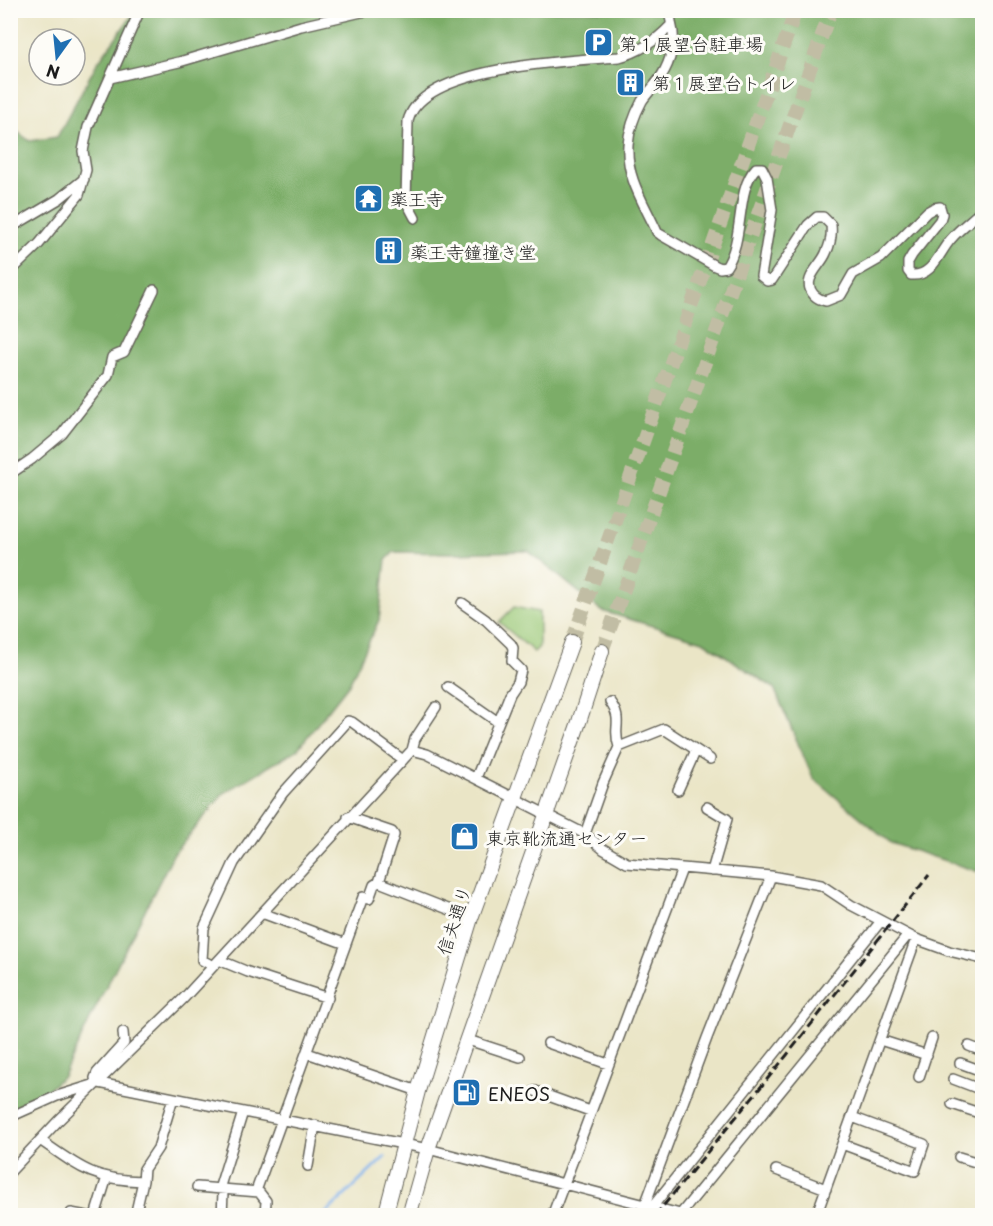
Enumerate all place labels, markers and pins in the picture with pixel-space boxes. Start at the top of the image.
parking icon: 第１展望台駐車場 [582,27,614,59]
place label: 第１展望台駐車場 [619,30,763,57]
building icon: 第１展望台トイレ [615,66,647,98]
place label: 第１展望台トイレ [652,69,796,96]
temple icon: 薬王寺 [353,182,385,214]
place label: 薬王寺 [390,185,444,212]
building icon: 薬王寺鐘撞き堂 [373,235,405,267]
place label: 薬王寺鐘撞き堂 [410,238,536,265]
shop icon: 東京靴流通センター [449,821,481,853]
place label: 東京靴流通センター [486,824,647,851]
fuel station icon: ENEOS [451,1077,483,1109]
place label: ENEOS [488,1080,550,1107]

